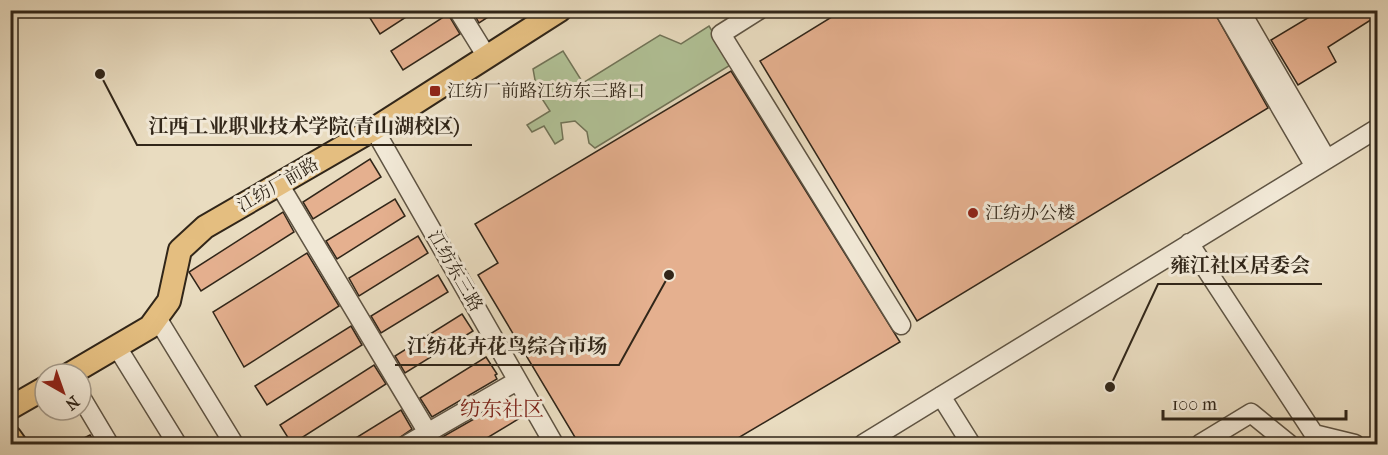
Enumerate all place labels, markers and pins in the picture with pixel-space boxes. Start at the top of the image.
place label: 江纺厂前路江纺东三路口 [447,81,645,102]
marker: 江纺厂前路江纺东三路口 [428,84,442,98]
callout: 江西工业职业技术学院(青山湖校区) [137,107,472,145]
place label: 江纺办公楼 [985,203,1075,224]
marker: 江纺办公楼 [966,206,980,220]
callout: 雍江社区居委会 [1158,246,1322,284]
callout: 江纺花卉花鸟综合市场 [395,327,619,365]

